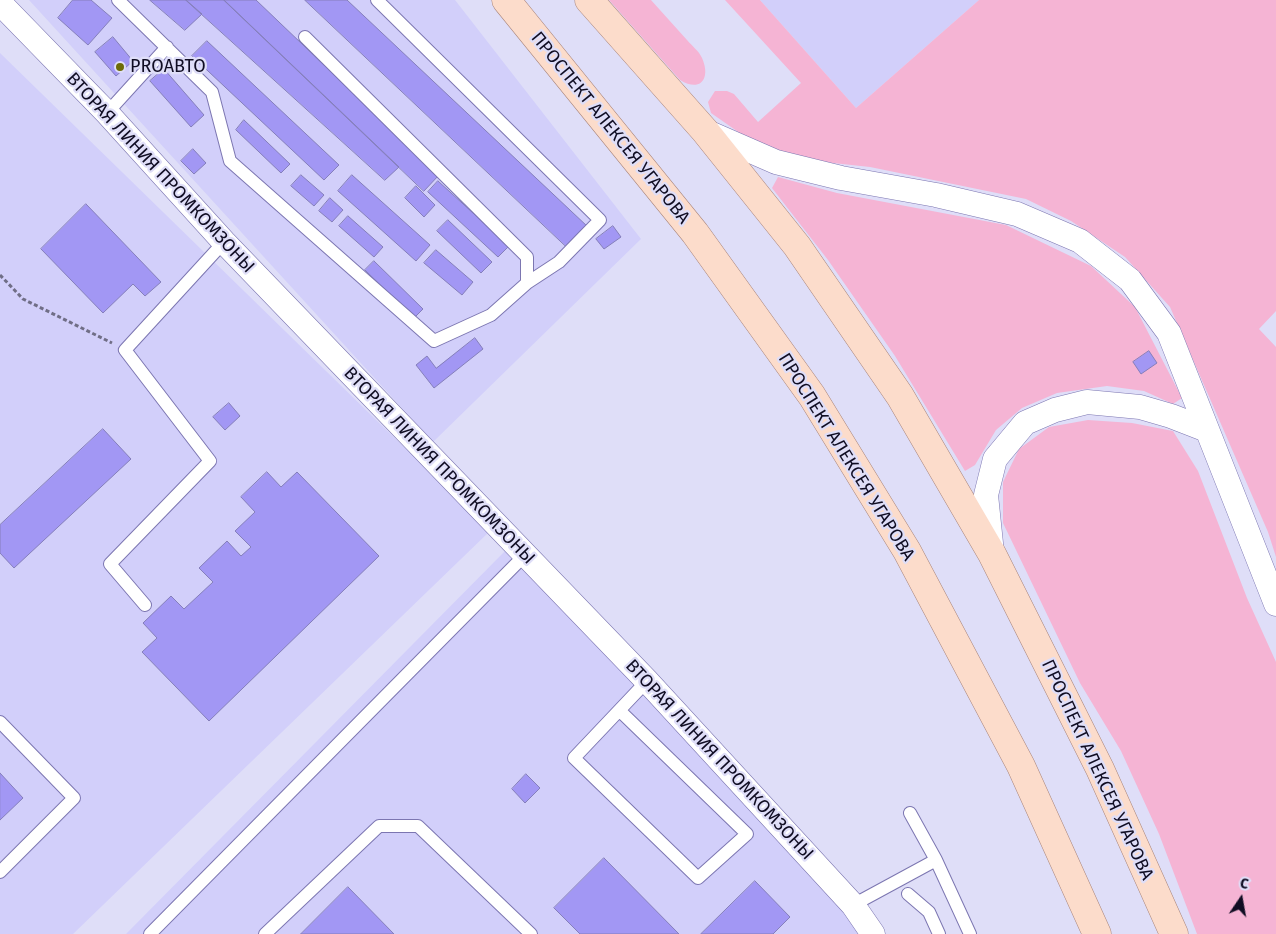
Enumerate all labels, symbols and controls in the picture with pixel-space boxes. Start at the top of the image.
street label: ПРОСПЕКТ АЛЕКСЕЯ УГАРОВА [526,28,694,228]
place label: PROАВТО [130,56,206,78]
marker: PROАВТО [114,61,126,73]
street label: ВТОРАЯ ЛИНИЯ ПРОМКОМЗОНЫ [61,68,259,278]
street label: ПРОСПЕКТ АЛЕКСЕЯ УГАРОВА [773,349,919,565]
street label: ВТОРАЯ ЛИНИЯ ПРОМКОМЗОНЫ [339,363,539,569]
street label: ВТОРАЯ ЛИНИЯ ПРОМКОМЗОНЫ [620,655,818,865]
street label: ПРОСПЕКТ АЛЕКСЕЯ УГАРОВА [1036,656,1158,884]
north arrow [1216,874,1266,924]
text: С [1239,875,1250,893]

